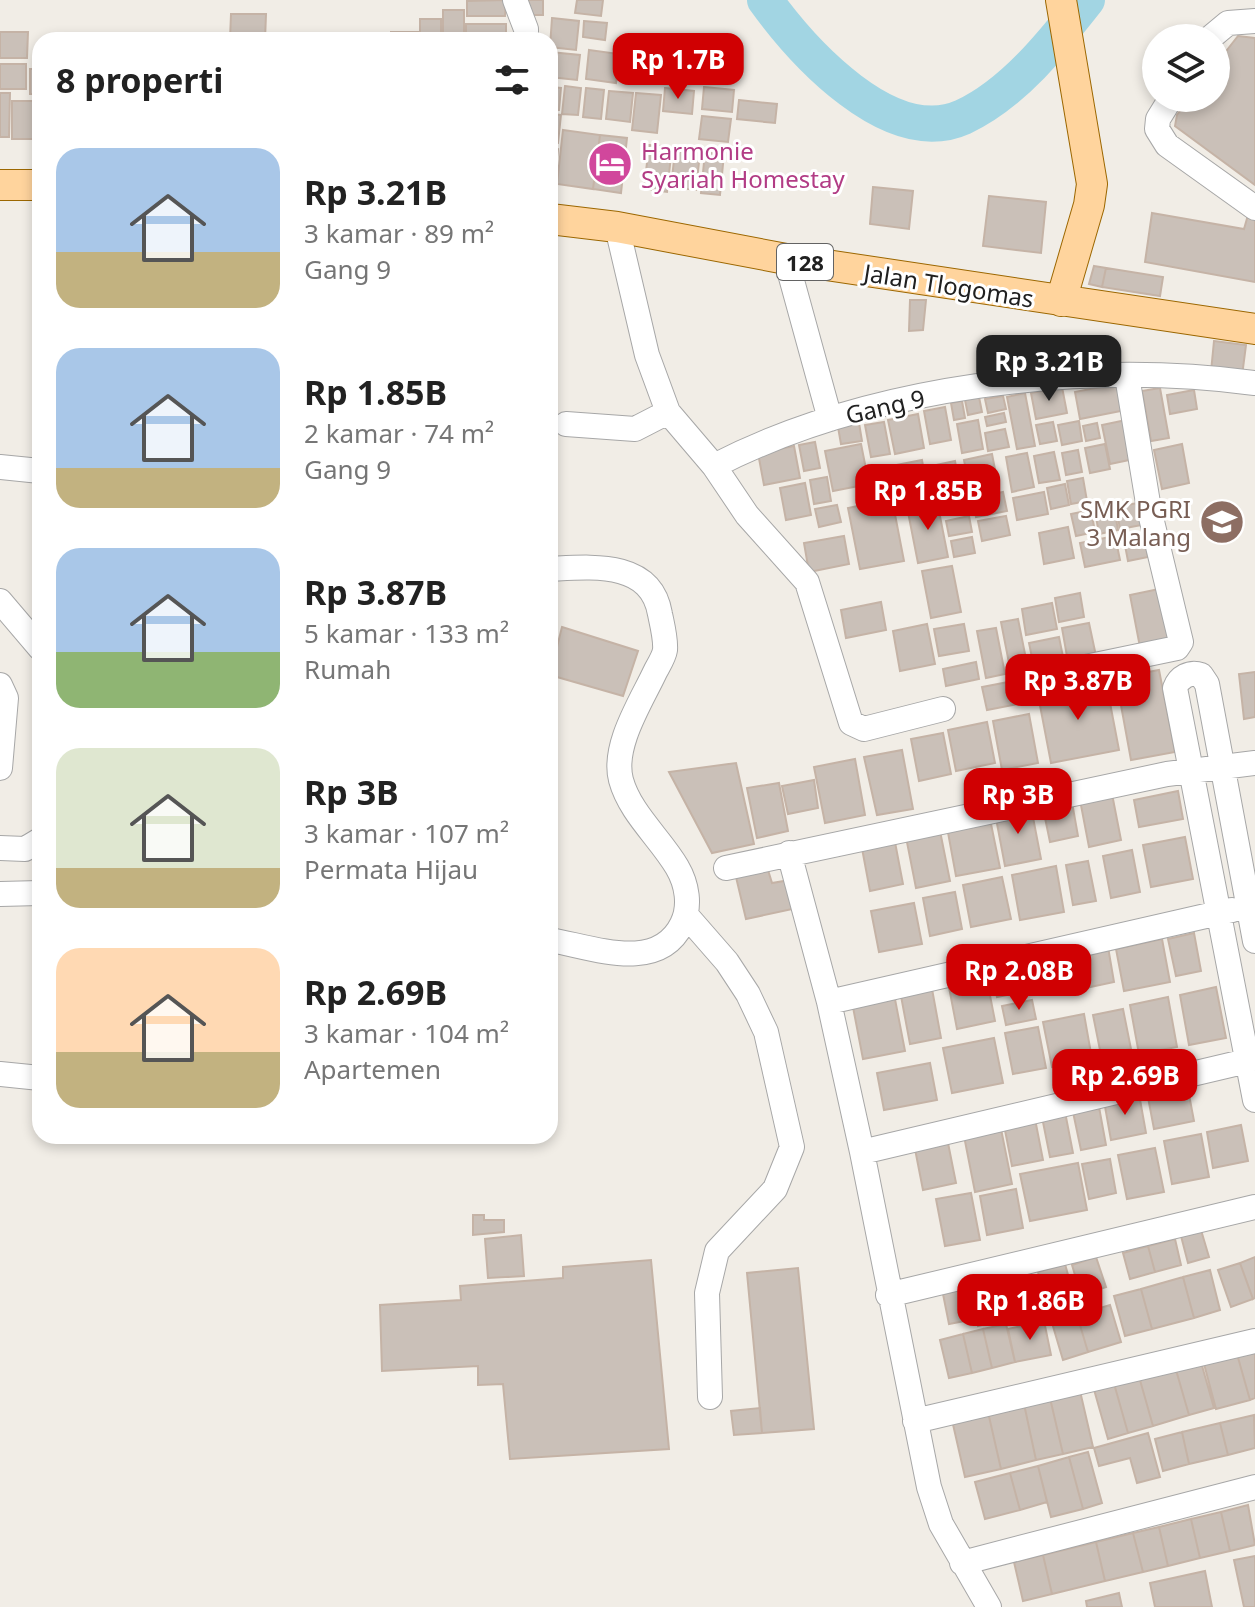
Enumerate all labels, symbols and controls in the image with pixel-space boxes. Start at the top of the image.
map controls [1142,24,1230,112]
button: layers [1142,24,1230,112]
pin: Rp 1.7B [604,33,752,101]
text: Rp 1.7B [631,41,725,77]
text: 8 properti [56,57,223,103]
icon: filters [490,58,534,102]
place label: Harmonie Syariah Homestay [641,134,845,195]
hotel icon: Harmonie Syariah Homestay [586,140,634,188]
text: Rp 3.21B [304,169,447,215]
icon: home [120,180,216,276]
text: 3 kamar · 89 m² [304,215,494,251]
road number: 128 [777,244,833,280]
text: Gang 9 [304,251,391,287]
street label: Jalan Tlogomas [860,255,1036,315]
pin: Rp 3.21B [966,335,1132,403]
text: Rp 3.21B [994,343,1104,379]
text: Rp 1.85B [304,369,447,415]
icon: home [120,380,216,476]
street label: Gang 9 [842,381,928,431]
text: 2 kamar · 74 m² [304,415,494,451]
text: Gang 9 [304,451,391,487]
pin: Rp 1.85B [845,464,1011,532]
text: Rp 1.85B [873,472,983,508]
place label: SMK PGRI 3 Malang [1080,492,1191,553]
school or university icon: SMK PGRI 3 Malang [1198,498,1246,546]
text: Rp 3.87B [304,569,447,615]
icon: home [120,580,216,676]
text: 5 kamar · 133 m² [304,615,509,651]
text: Rumah [304,651,391,687]
pin: Rp 3.87B [995,654,1161,722]
text: Rp 3.87B [1023,662,1133,698]
pin: Rp 3B [962,768,1074,836]
text: Rp 3B [304,769,399,815]
text: Rp 3B [982,776,1054,812]
icon: home [120,780,216,876]
text: 3 kamar · 107 m² [304,815,509,851]
text: Permata Hijau [304,851,478,887]
pin: Rp 2.08B [936,944,1102,1012]
text: Rp 2.08B [964,952,1074,988]
text: Rp 2.69B [304,969,447,1015]
icon: home [120,980,216,1076]
text: 3 kamar · 104 m² [304,1015,509,1051]
pin: Rp 2.69B [1042,1049,1208,1117]
text: Apartemen [304,1051,441,1087]
text: Rp 2.69B [1070,1057,1180,1093]
pin: Rp 1.86B [947,1274,1113,1342]
text: Rp 1.86B [975,1282,1085,1318]

